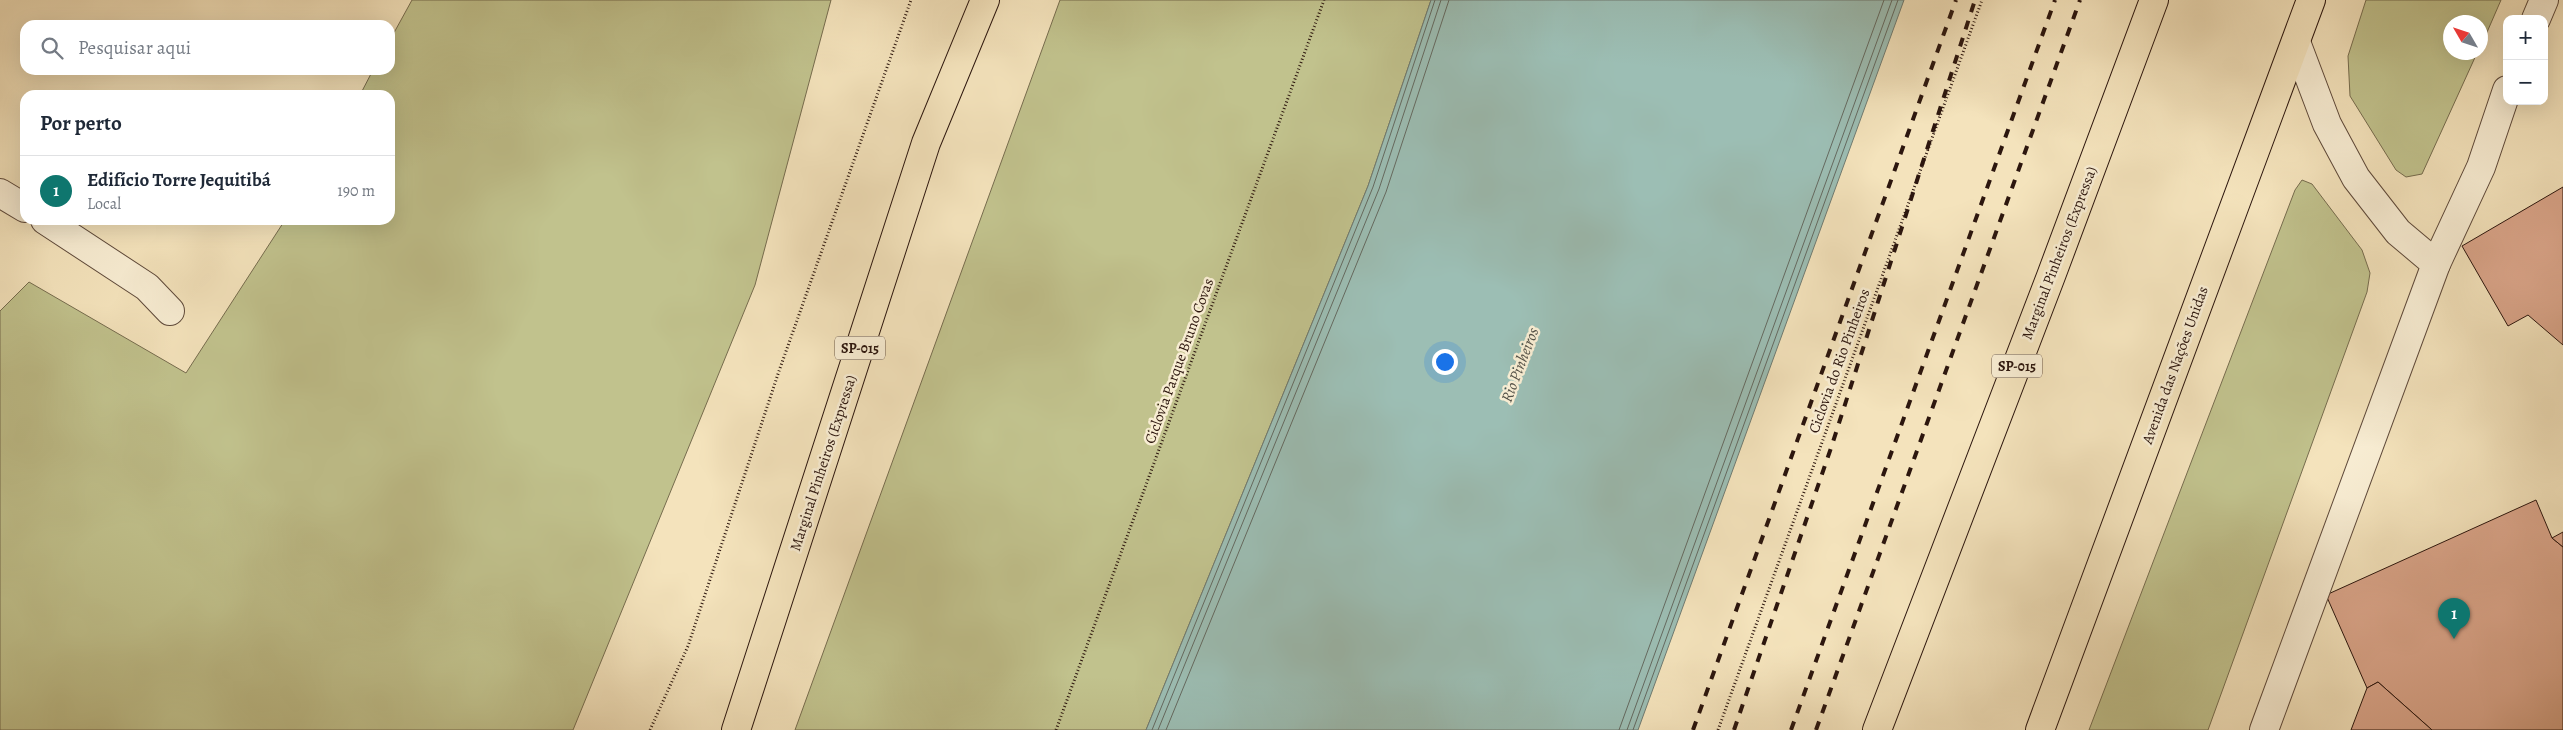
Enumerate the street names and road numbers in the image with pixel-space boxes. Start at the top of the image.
street label: Marginal Pinheiros (Expressa) [2017,164,2101,342]
street label: Ciclovia Parque Bruno Covas [1140,276,1218,446]
street label: Avenida das Nações Unidas [2137,283,2213,448]
street label: Ciclovia do Rio Pinheiros [1804,286,1874,436]
road number: SP-015 [835,336,885,359]
road number: SP-015 [1992,354,2042,378]
street label: Marginal Pinheiros (Expressa) [785,372,861,554]

